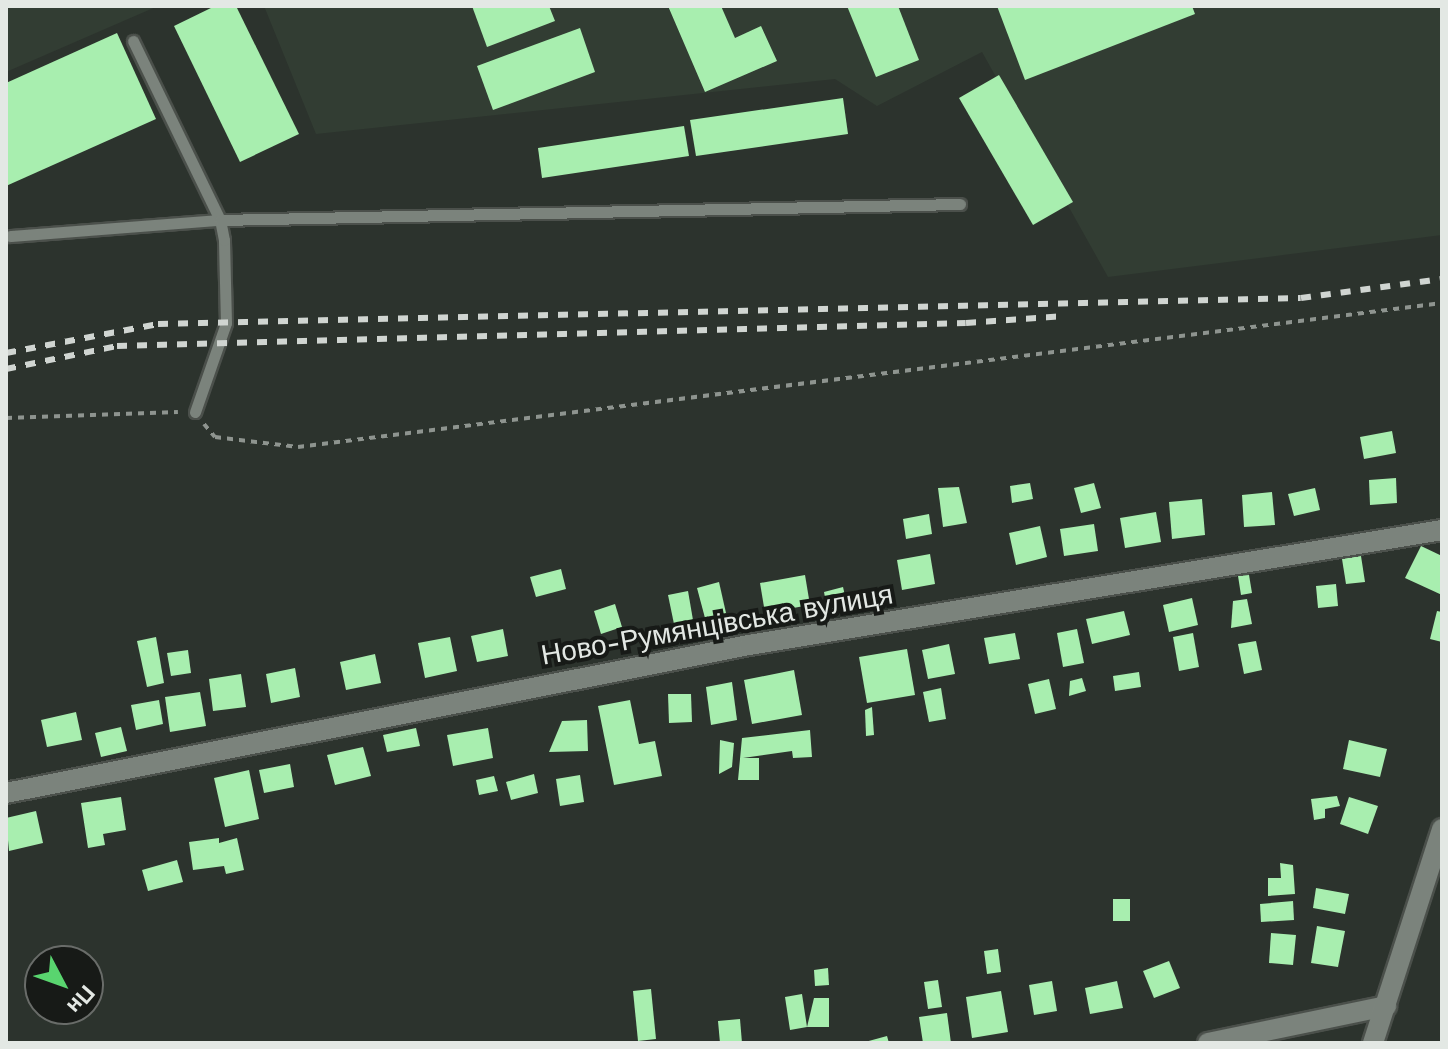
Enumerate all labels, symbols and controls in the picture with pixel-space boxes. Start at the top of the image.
street label: Ново-Румянцівська вулиця [538,577,896,673]
north arrow [24,945,104,1025]
text: Пн [62,981,100,1019]

